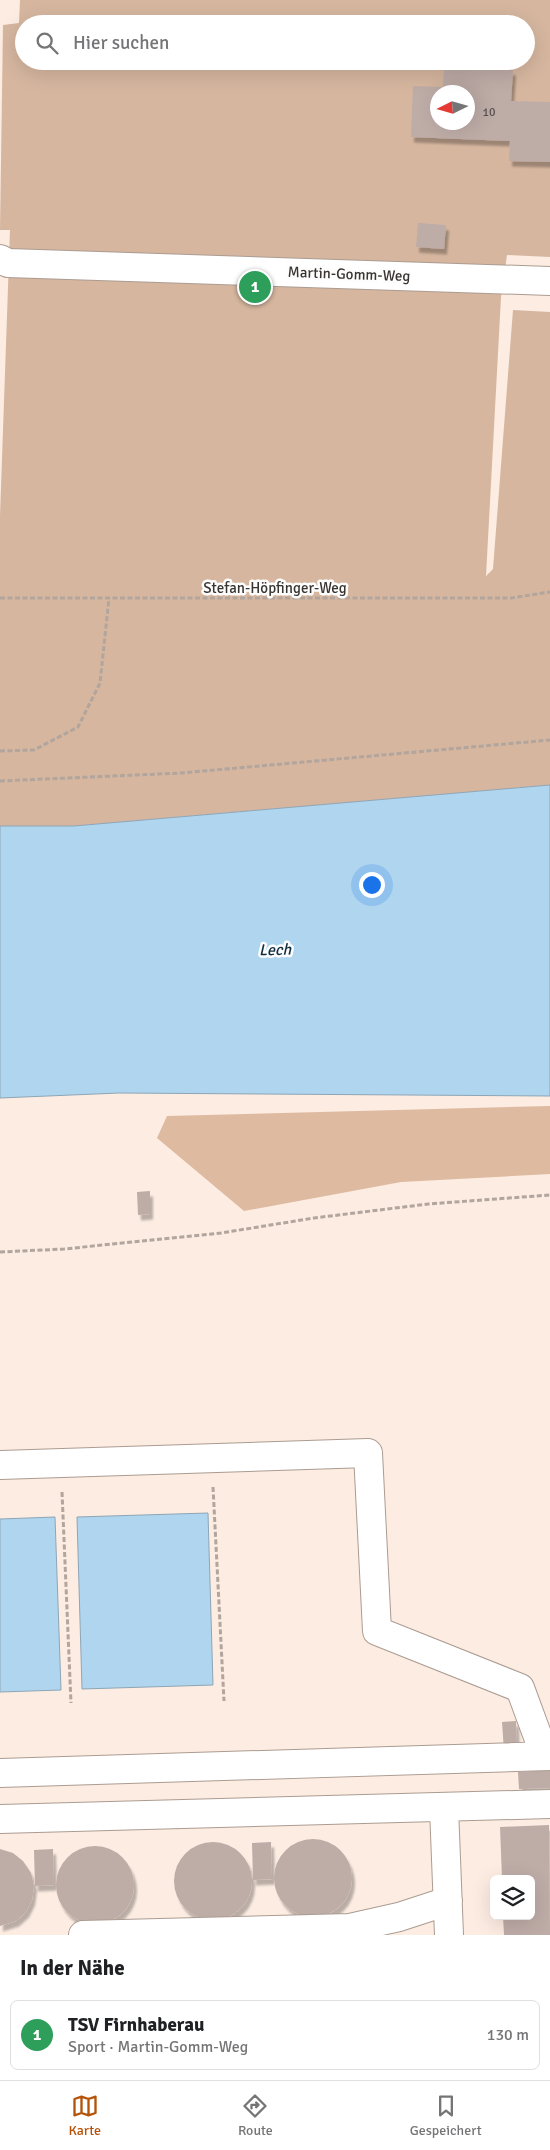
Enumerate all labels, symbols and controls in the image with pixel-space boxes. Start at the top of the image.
search box [15,15,535,70]
icon: search [33,29,61,57]
text: Hier suchen [73,31,169,55]
north arrow [430,85,475,130]
house number: 10 [483,105,495,120]
street label: Martin-Gomm-Weg [287,263,411,285]
pin: 1 [239,268,271,306]
street label: Stefan-Höpfinger-Weg [203,579,347,597]
your location [359,872,385,898]
water label: Lech [259,940,293,960]
map controls [490,1875,535,1920]
button: layers [490,1875,535,1920]
text: In der Nähe [20,1955,125,1981]
text: TSV Firnhaberau [68,2013,204,2037]
text: 1 [33,2025,41,2045]
text: 130 m [487,2025,529,2045]
text: Sport · Martin-Gomm-Weg [68,2037,248,2057]
tab: Karte [68,2092,101,2139]
tab: Route [238,2092,273,2139]
tab: Gespeichert [410,2092,482,2139]

